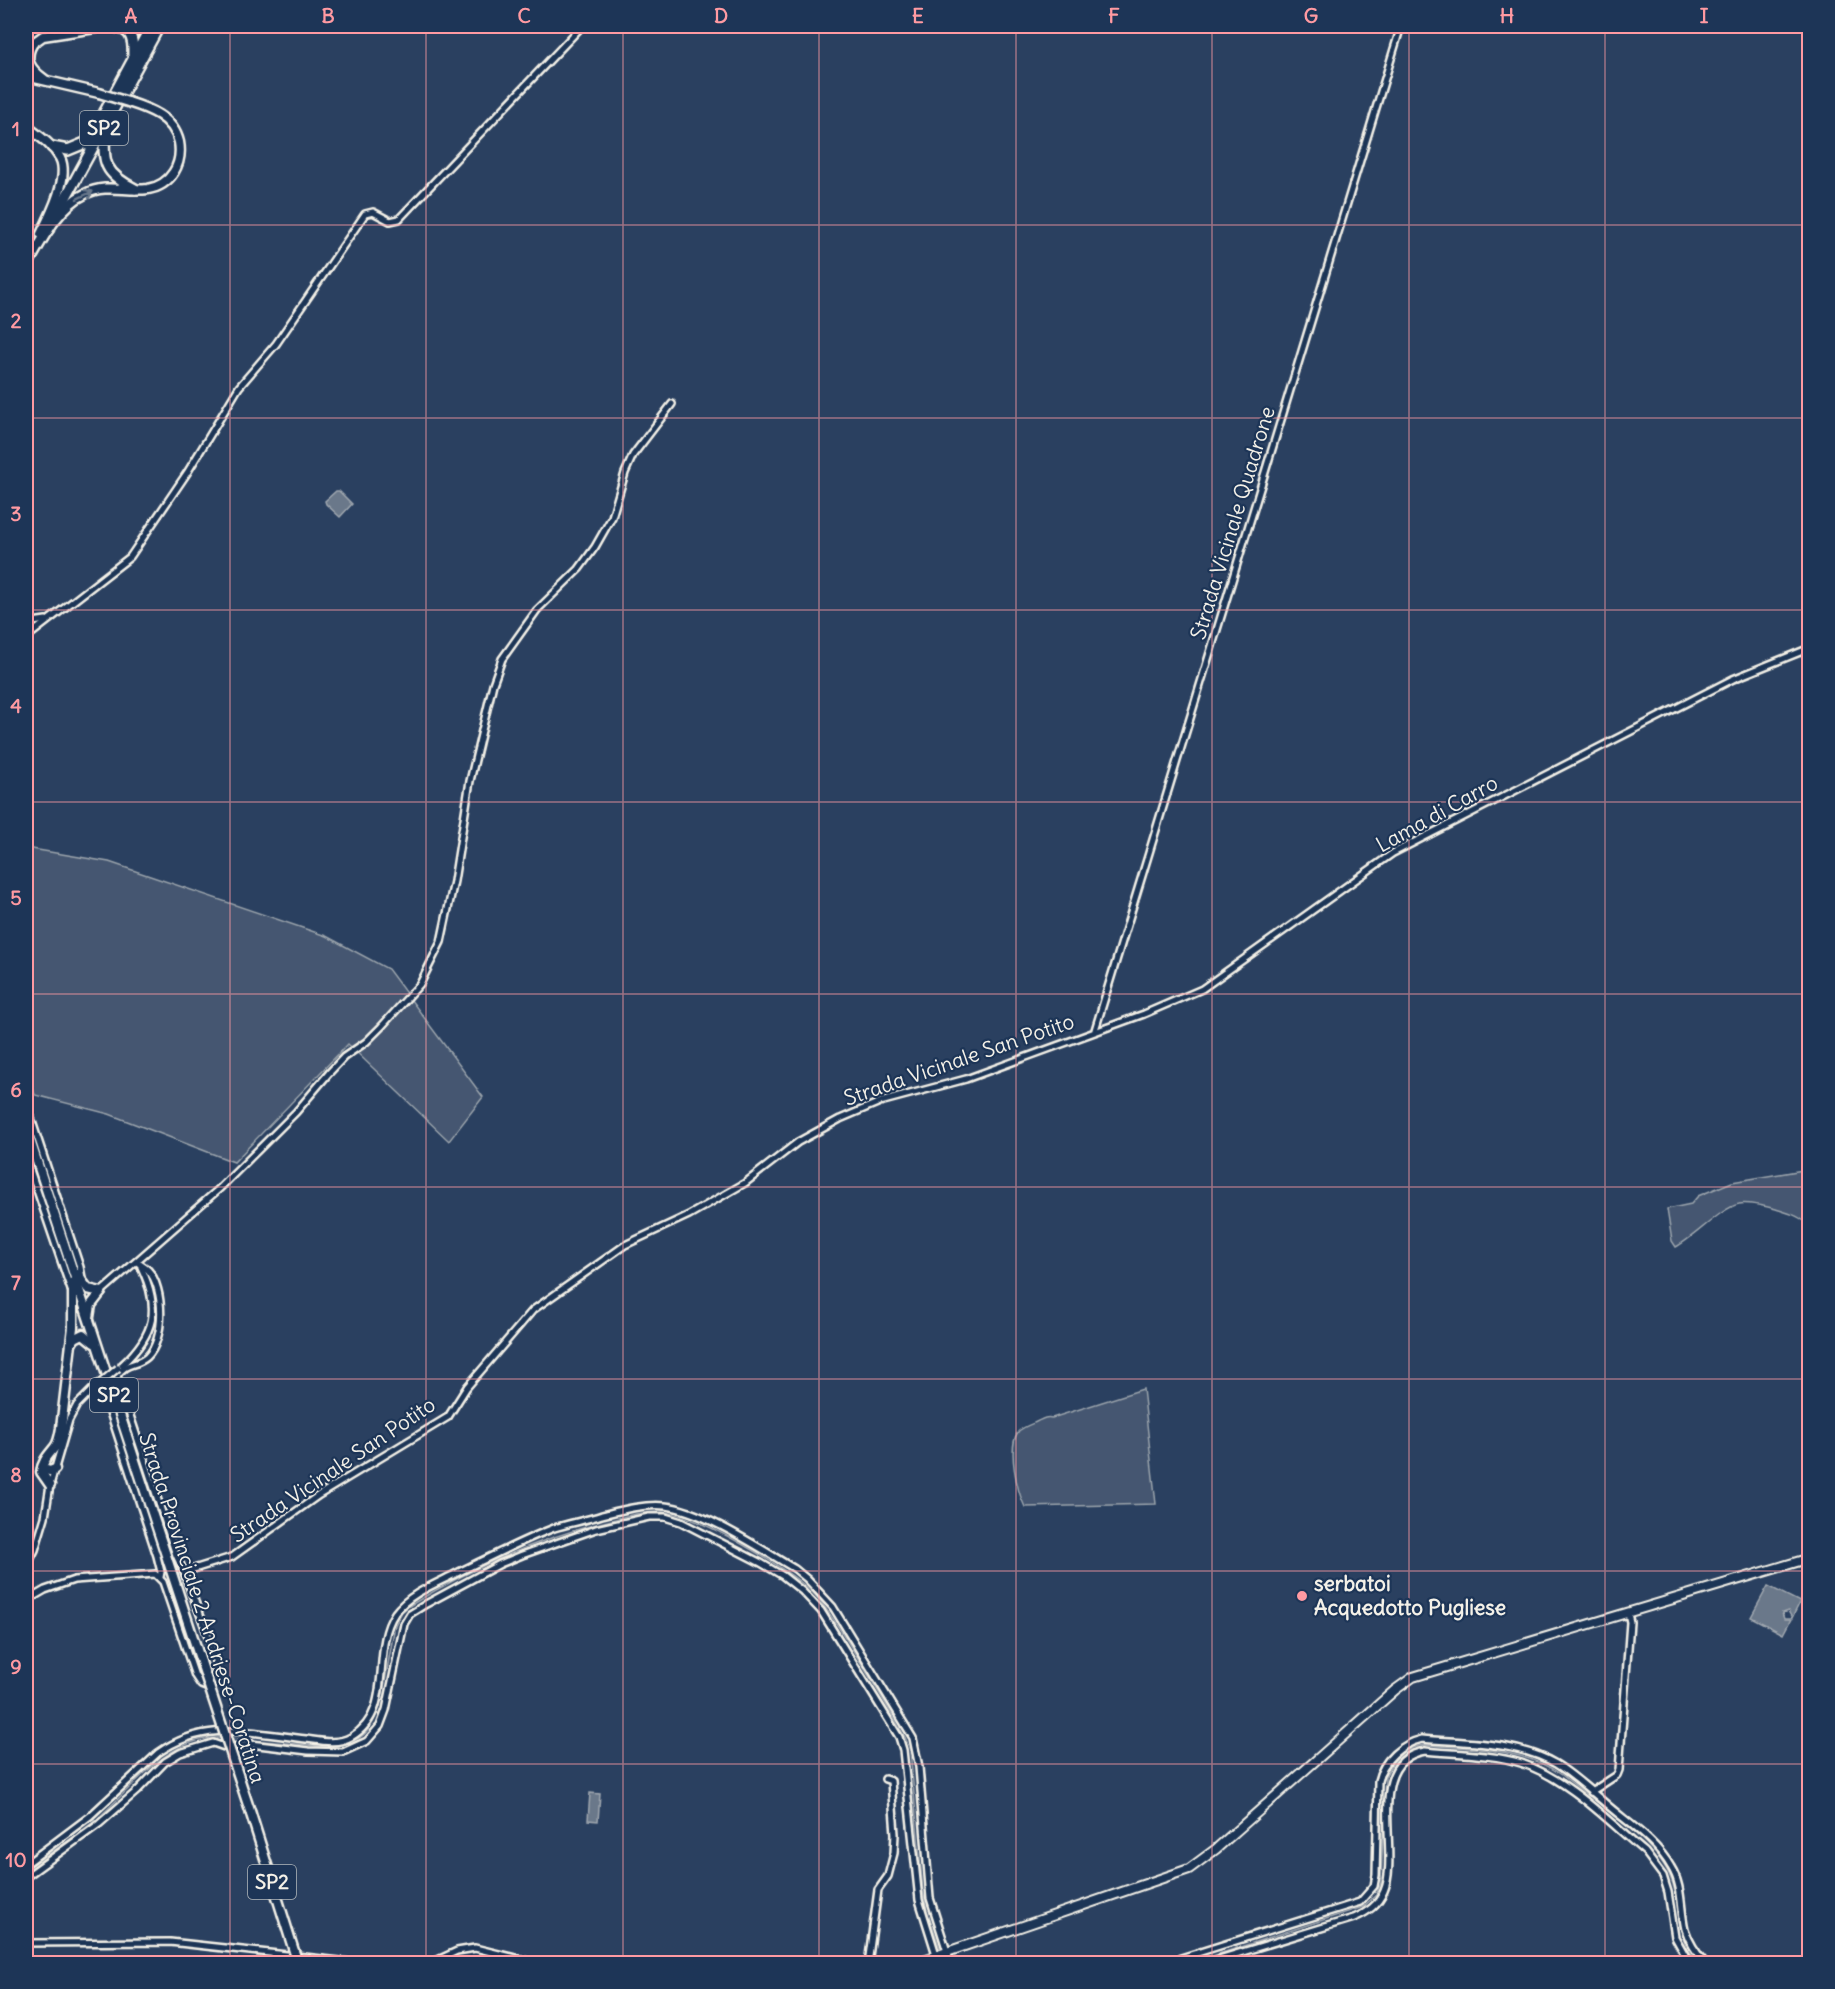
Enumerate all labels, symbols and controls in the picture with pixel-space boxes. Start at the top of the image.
text: A [125,3,138,28]
text: B [321,3,335,28]
text: C [517,3,531,28]
text: D [714,3,728,28]
text: E [912,3,924,28]
text: F [1108,3,1120,28]
text: G [1304,3,1318,28]
text: H [1500,3,1514,28]
text: I [1700,3,1709,28]
road number: SP2 [80,111,128,145]
text: 1 [12,116,20,141]
one-way arrow [75,189,93,200]
text: 2 [11,308,22,333]
street label: Strada Vicinale Quadrone [1184,403,1281,643]
text: 3 [10,501,22,526]
text: 4 [10,693,22,718]
street label: Lama di Carro [1371,769,1502,858]
text: 5 [10,885,22,910]
street label: Strada Vicinale San Potito [840,1007,1077,1112]
text: 6 [10,1077,22,1102]
text: 7 [11,1270,21,1295]
road number: SP2 [90,1378,138,1412]
street label: Strada Vicinale San Potito [225,1391,440,1548]
street label: Strada Provinciale 2 Andriese-Coratina [133,1429,272,1786]
text: 8 [10,1462,22,1487]
place label: serbatoi Acquedotto Pugliese [1314,1570,1506,1621]
marker: serbatoi Acquedotto Pugliese [1295,1589,1309,1603]
text: 9 [10,1654,22,1679]
text: 10 [5,1847,27,1872]
road number: SP2 [248,1865,296,1899]

